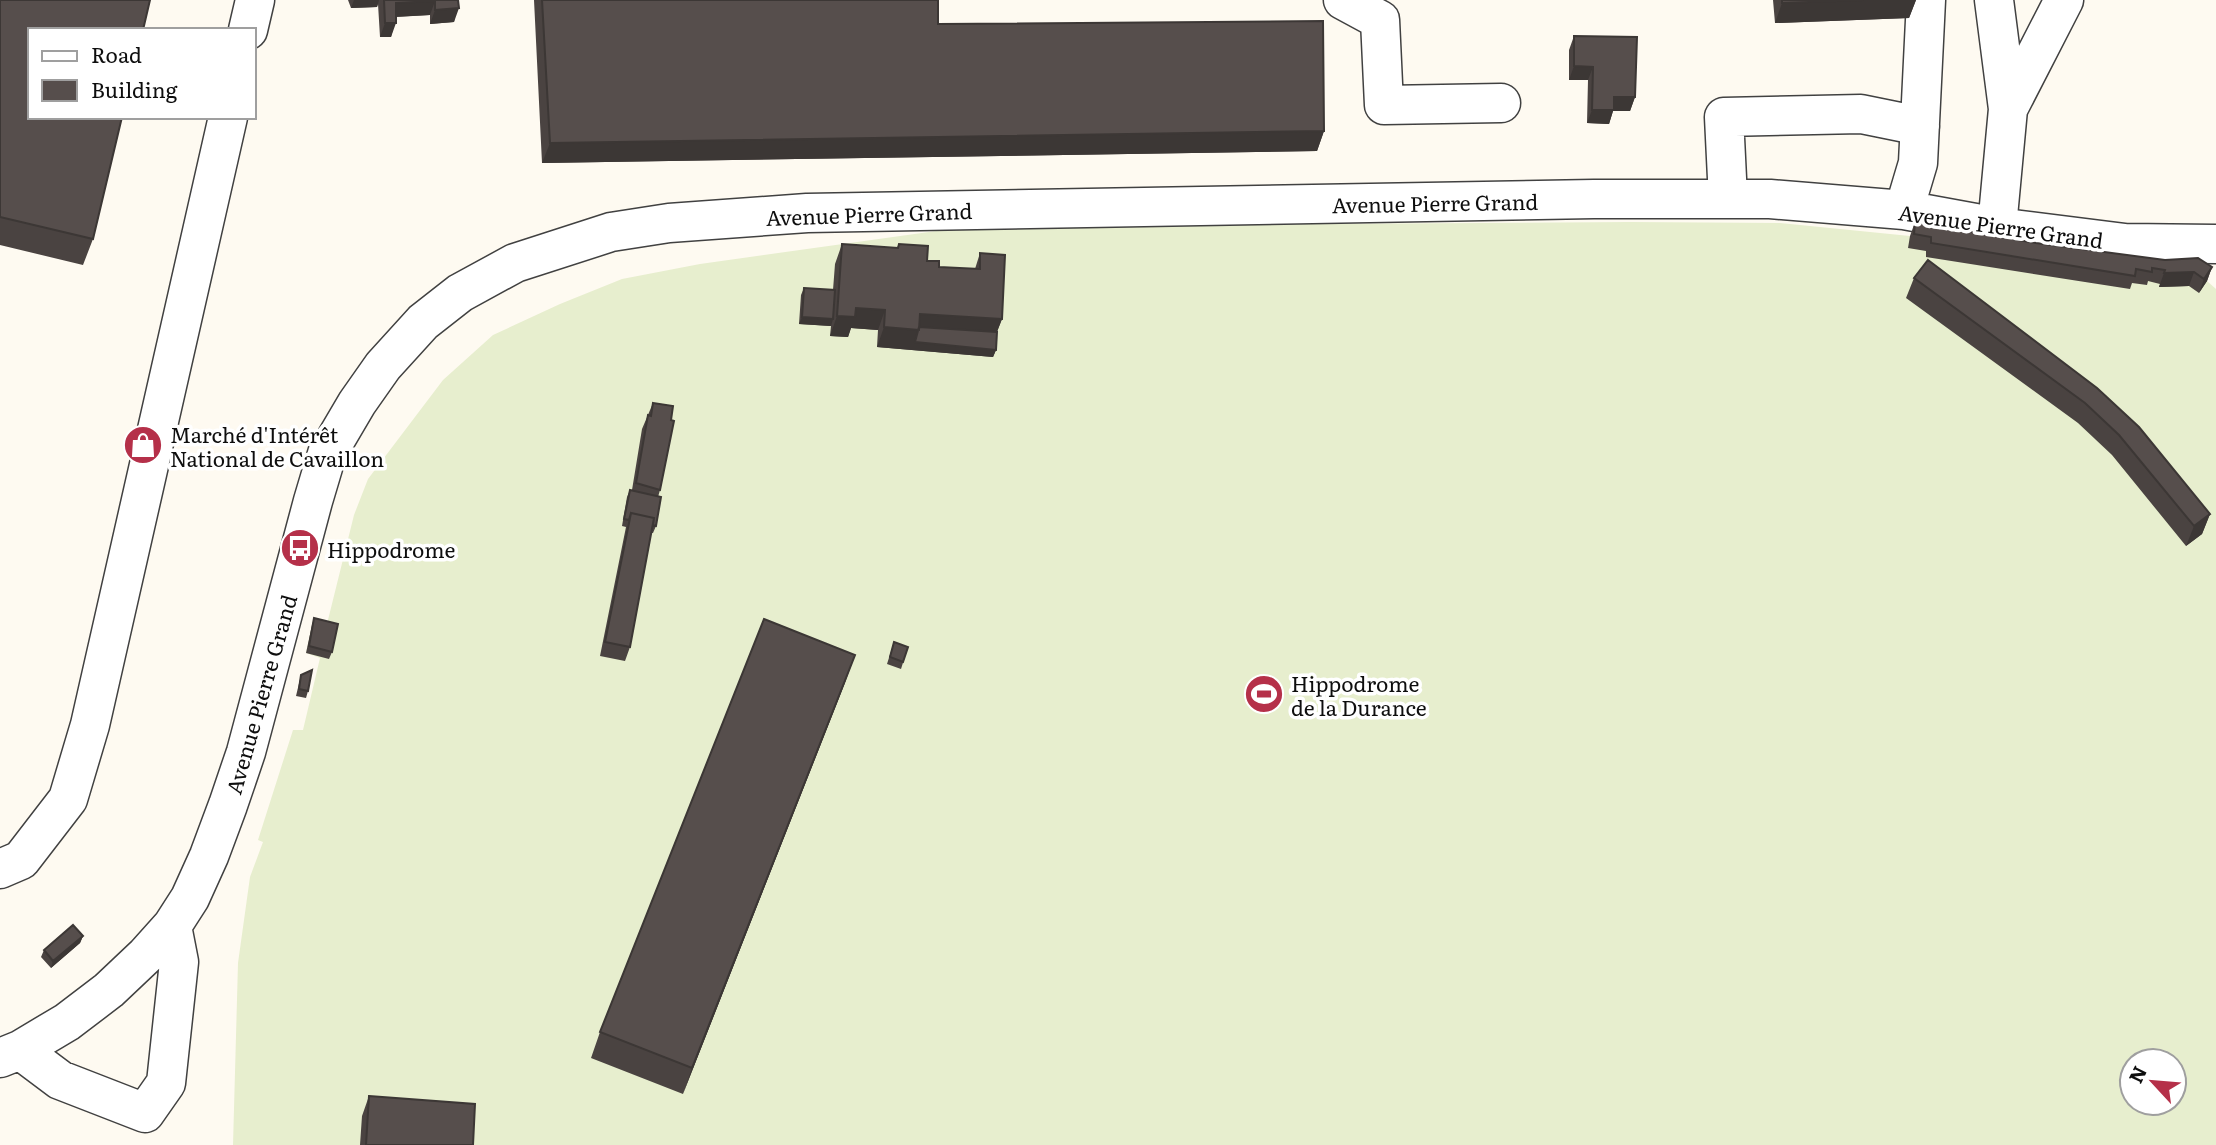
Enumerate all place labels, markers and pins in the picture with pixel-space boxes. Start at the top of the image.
place label: Marché d'Intérêt National de Cavaillon [170,418,384,473]
shop icon: Marché d'Intérêt National de Cavaillon [122,424,164,466]
bus stop icon: Hippodrome [279,527,321,569]
place label: Hippodrome [327,533,455,564]
place label: Hippodrome de la Durance [1291,667,1427,722]
sports icon: Hippodrome de la Durance [1243,673,1285,715]

